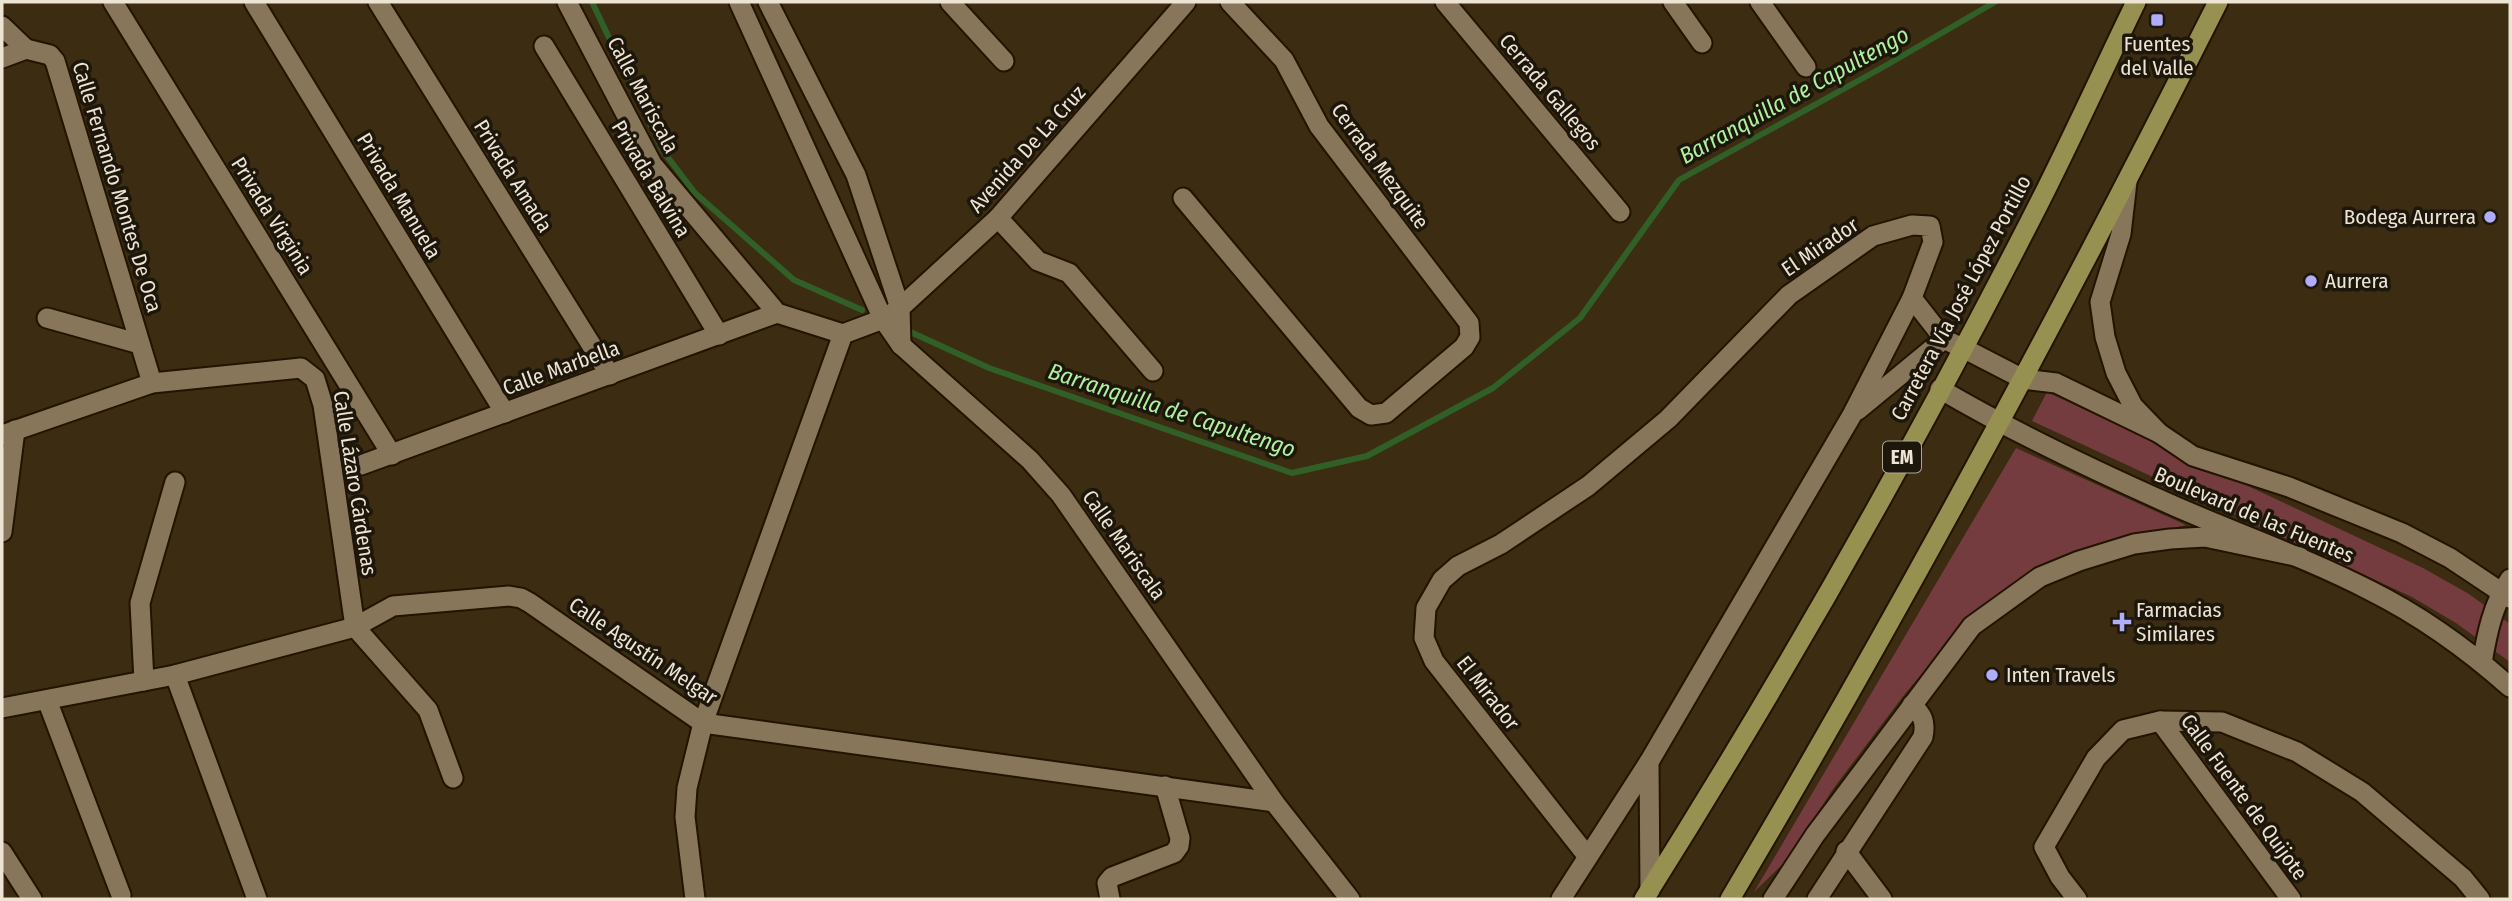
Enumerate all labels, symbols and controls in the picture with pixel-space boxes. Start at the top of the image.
marker: Fuentes del Valle [2149,12,2165,28]
water label: Barranquilla de Capultengo [1674,20,1914,170]
street label: Cerrada Gallegos [1494,28,1606,156]
place label: Fuentes del Valle [2120,31,2194,81]
street label: Calle Mariscala [601,32,685,158]
street label: Calle Fernando Montes De Oca [67,59,167,315]
street label: Avenida De La Cruz [963,80,1091,218]
street label: Cerrada Mezquite [1326,98,1434,234]
street label: Privada Amada [468,115,558,237]
street label: Privada Balvina [606,116,696,242]
street label: Privada Manuela [351,128,447,264]
street label: Privada Virginia [226,152,318,280]
street label: Carretera Vía José López Portillo [1885,171,2037,425]
place label: Bodega Aurrera [2344,204,2476,230]
marker: Bodega Aurrera [2482,209,2498,225]
street label: El Mirador [1777,212,1864,282]
place label: Aurrera [2325,268,2388,294]
marker: Aurrera [2303,273,2319,289]
street label: Calle Marbella [499,335,623,401]
water label: Barranquilla de Capultengo [1045,357,1299,463]
street label: Calle Lázaro Cárdenas [328,389,382,577]
road number: EM [1883,442,1921,472]
street label: Boulevard de las Fuentes [2150,461,2358,569]
street label: Calle Mariscala [1077,485,1171,605]
street label: Calle Agustín Melgar [564,592,723,711]
place label: Farmacias Similares [2136,597,2221,647]
marker: Farmacias Similares [2114,614,2130,630]
street label: El Mirador [1451,651,1525,736]
place label: Inten Travels [2006,662,2115,688]
marker: Inten Travels [1984,667,2000,683]
street label: Calle Fuente de Quijote [2175,709,2313,885]

